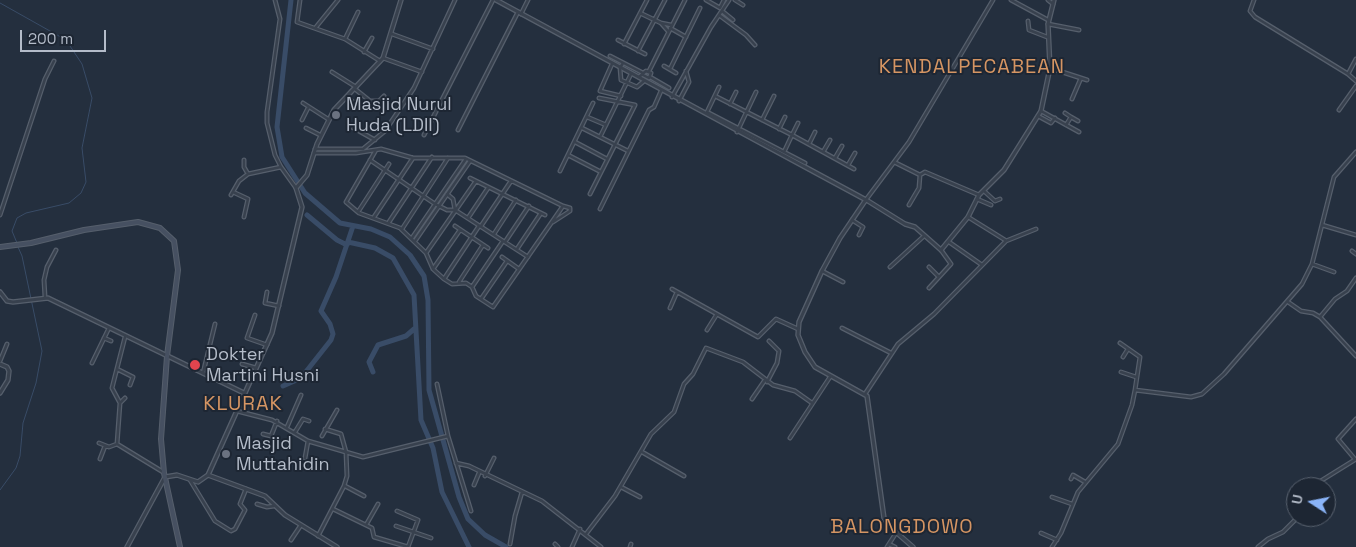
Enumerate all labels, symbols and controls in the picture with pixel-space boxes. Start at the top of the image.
scale bar [22,20,109,52]
text: 200 m [28,29,73,48]
district label: KENDALPECABEAN [877,56,1067,80]
place label: Masjid Nurul Huda (LDII) [346,94,452,136]
marker: Masjid Nurul Huda (LDII) [330,109,342,121]
place label: Dokter Martini Husni [206,344,319,386]
marker: Dokter Martini Husni [188,358,202,372]
district label: KLURAK [202,393,284,417]
place label: Masjid Muttahidin [236,433,329,476]
marker: Masjid Muttahidin [220,448,232,460]
north arrow [1286,477,1336,527]
text: U [1288,493,1307,506]
district label: BALONGDOWO [829,516,975,540]

